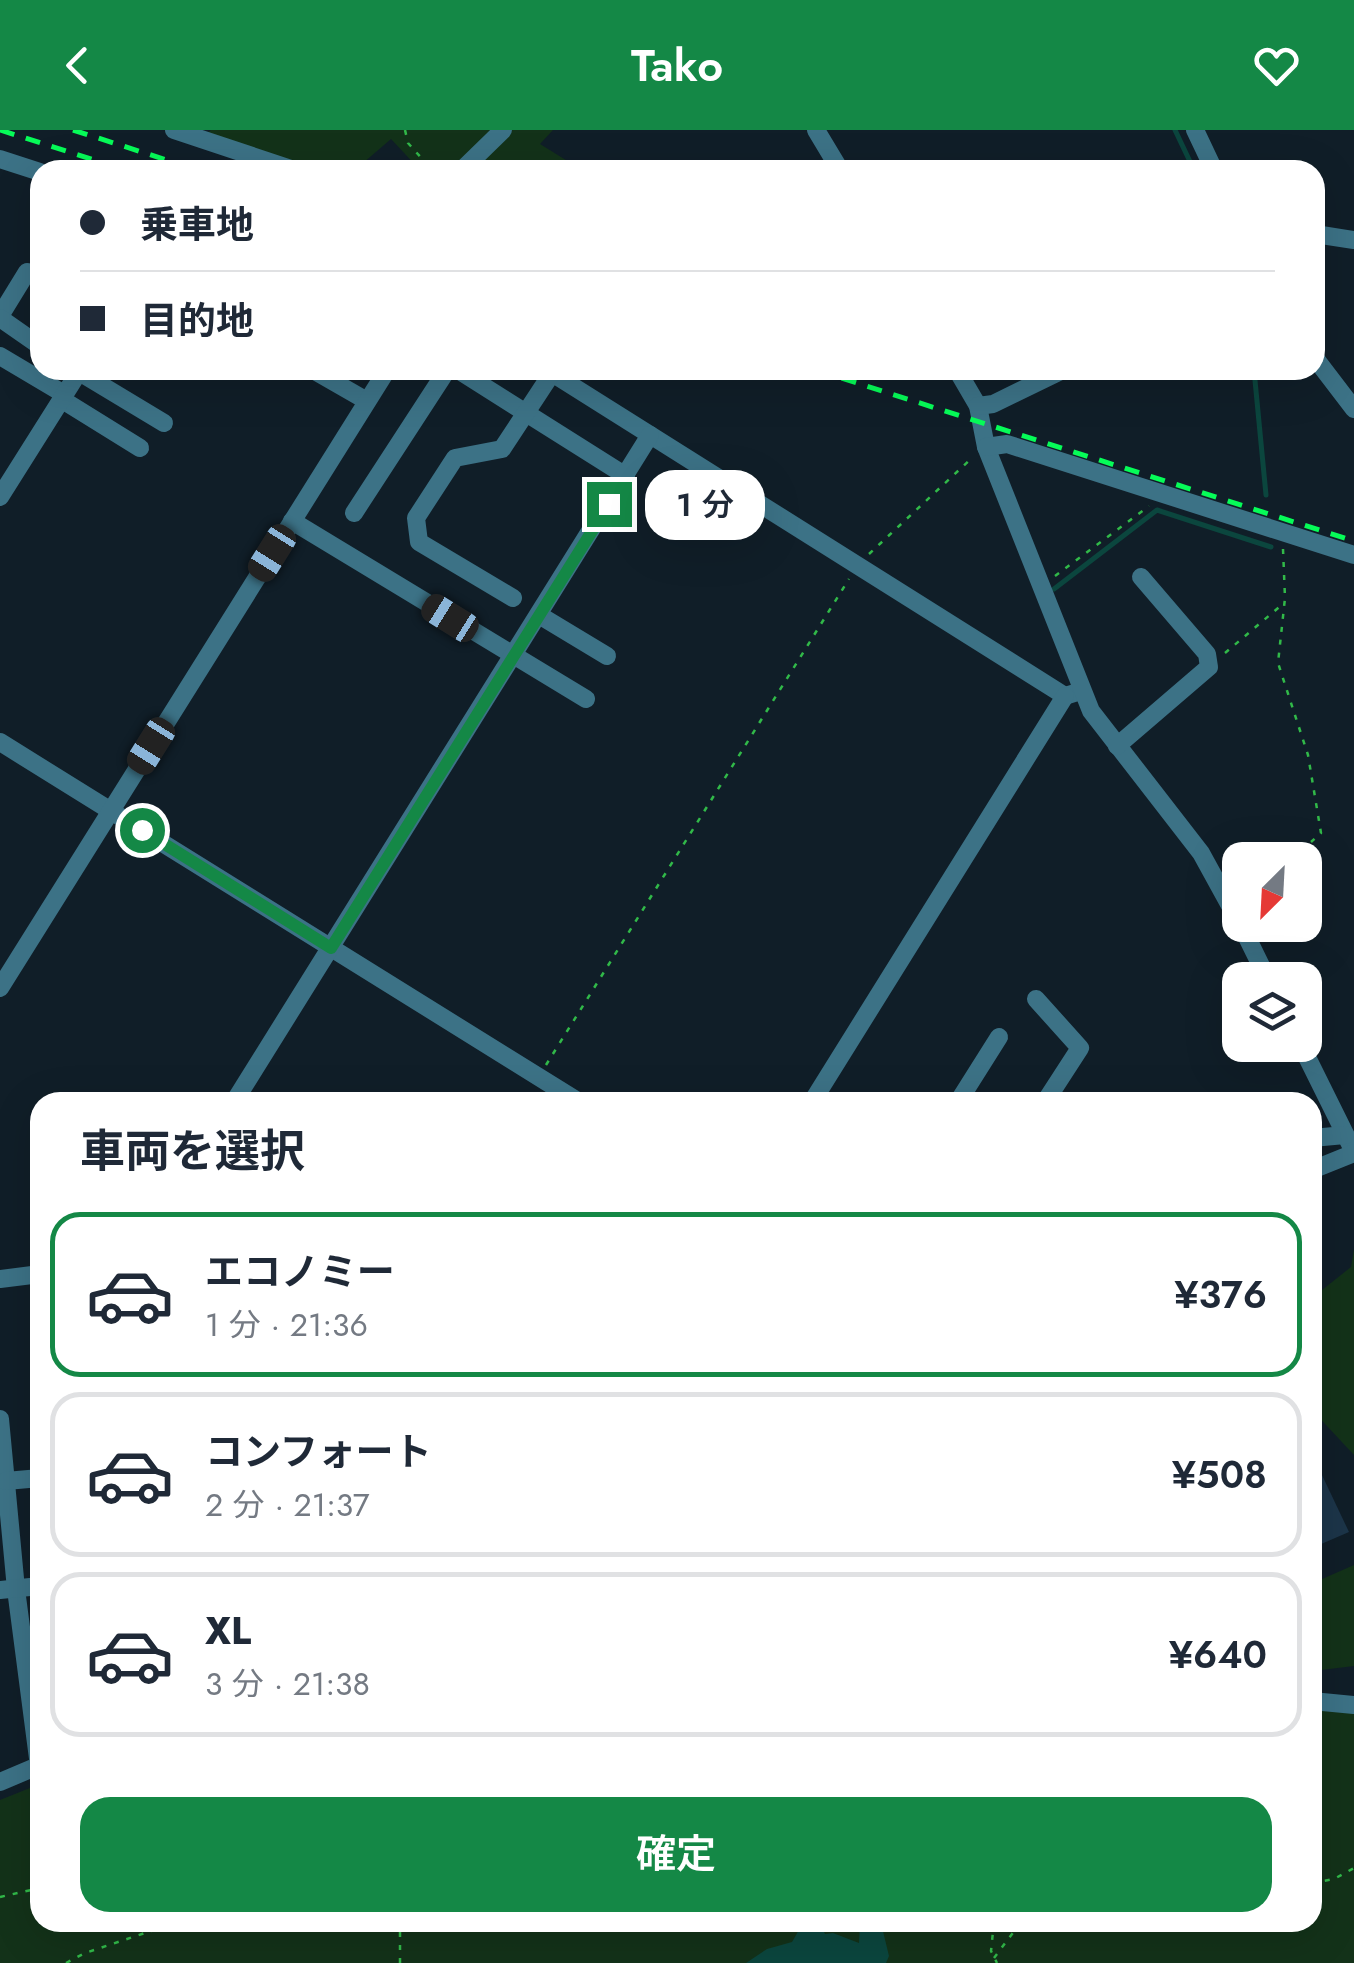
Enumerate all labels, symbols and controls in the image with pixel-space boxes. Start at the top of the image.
text: Tako [631,33,723,98]
icon: back [50,38,105,93]
icon: heart [1249,38,1304,93]
text: 乗車地 [140,197,254,252]
text: 目的地 [140,293,254,348]
callout: 1 分 [644,469,764,539]
route end [587,482,632,527]
text: 1 分 [676,482,734,528]
car [243,520,301,586]
car [417,589,483,647]
car [122,713,180,779]
route start [120,808,165,853]
north arrow [1222,842,1322,942]
map controls [1222,842,1322,1062]
button: layers [1222,962,1322,1062]
text: 車両を選択 [80,1119,305,1184]
text: エコノミー [205,1244,395,1299]
icon: car [85,1250,175,1340]
text: ¥376 [1174,1267,1267,1322]
text: 1 分 · 21:36 [205,1302,368,1348]
text: コンフォート [205,1424,432,1479]
icon: car [85,1430,175,1520]
text: ¥508 [1172,1447,1267,1502]
text: 2 分 · 21:37 [205,1482,370,1528]
text: XL [205,1603,251,1658]
icon: car [85,1610,175,1700]
text: ¥640 [1169,1627,1267,1682]
text: 3 分 · 21:38 [205,1661,370,1707]
button: 確定 [80,1797,1272,1912]

